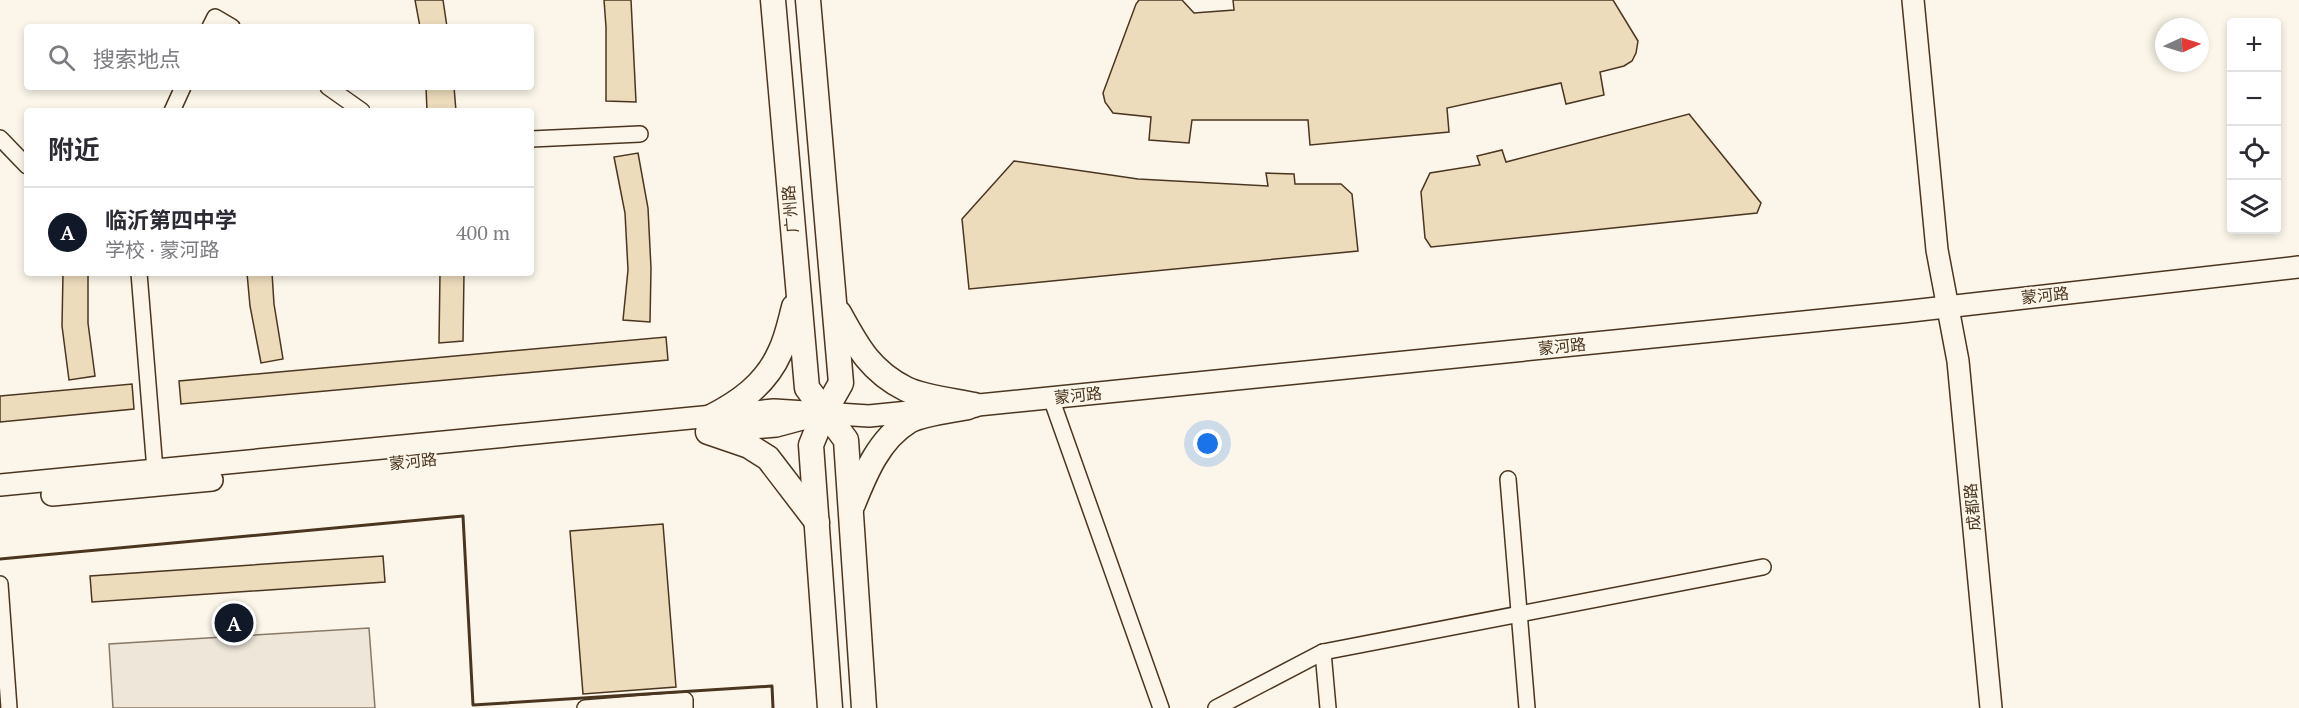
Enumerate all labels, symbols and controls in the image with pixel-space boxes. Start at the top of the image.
north arrow [2155,18,2209,72]
map controls [2227,18,2281,234]
button: + [2227,18,2281,72]
search box [24,24,534,90]
icon: search [45,41,78,74]
text: 搜索地点 [93,44,181,73]
button: − [2227,72,2281,126]
button: locate [2227,126,2281,180]
text: 附近 [48,132,100,166]
button: layers [2227,180,2281,234]
street label: 广州路 [777,184,803,234]
text: 临沂第四中学 [105,205,237,234]
text: A [60,219,75,246]
text: 400 m [456,219,510,246]
text: 学校 · 蒙河路 [105,236,220,263]
street label: 蒙河路 [2020,282,2070,308]
street label: 蒙河路 [1537,333,1587,359]
street label: 蒙河路 [1053,382,1103,408]
your location [1193,429,1222,458]
street label: 蒙河路 [388,448,438,474]
street label: 成都路 [1959,482,1985,532]
pin: A [214,600,254,646]

